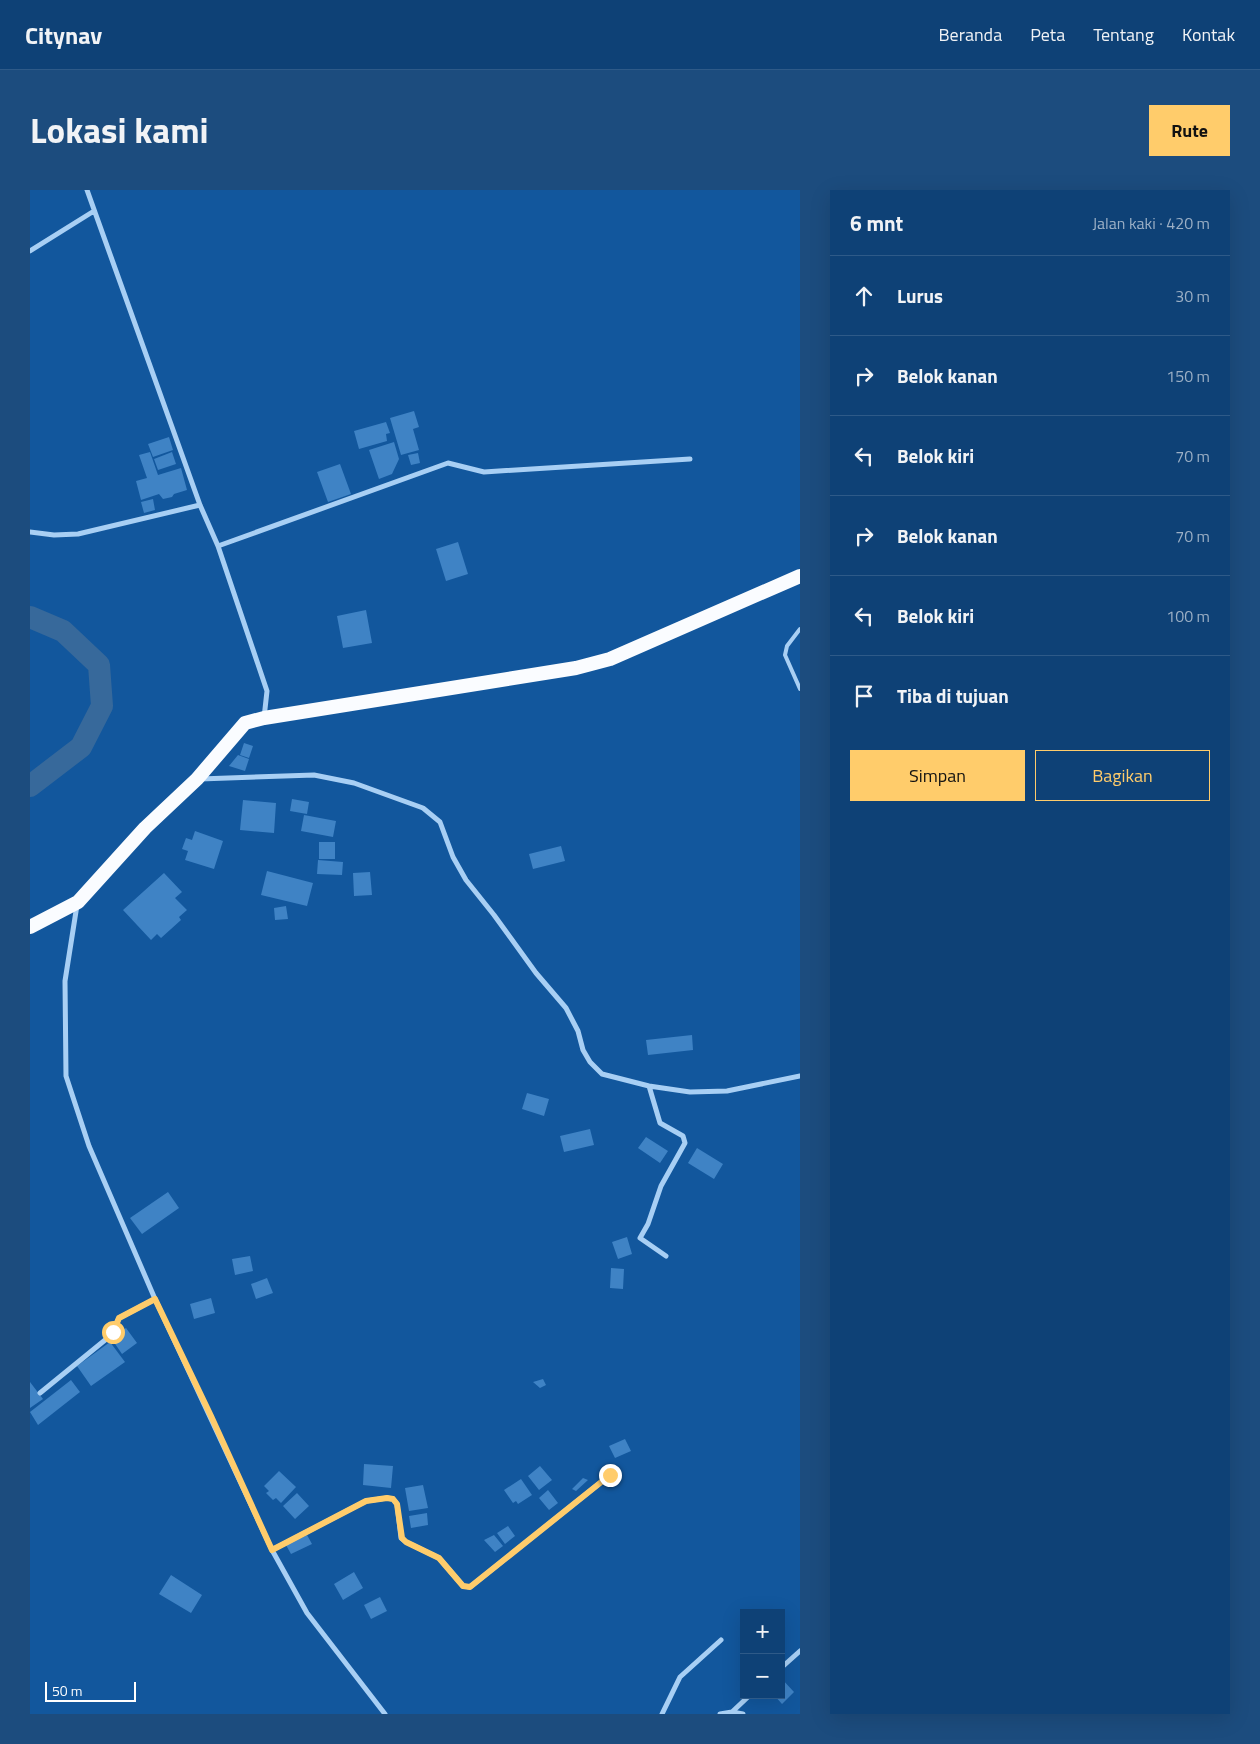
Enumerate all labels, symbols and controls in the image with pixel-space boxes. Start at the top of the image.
text: Citynav [25,17,102,53]
text: Beranda [939,21,1002,48]
text: Peta [1030,21,1065,48]
text: Tentang [1093,21,1154,48]
text: Kontak [1182,21,1235,48]
text: Lokasi kami [30,103,209,157]
button: Rute [1149,105,1230,156]
text: 6 mnt [850,207,903,239]
text: Jalan kaki · 420 m [1092,211,1210,235]
text: Lurus [897,281,943,310]
icon: ahead [850,282,878,310]
text: 30 m [1175,284,1210,308]
text: Belok kanan [897,361,998,390]
icon: right [850,362,878,390]
text: 150 m [1166,364,1210,388]
text: Belok kiri [897,441,974,470]
icon: left [850,442,878,470]
text: 70 m [1175,444,1210,468]
text: Belok kanan [897,521,998,550]
icon: right [850,522,878,550]
text: 70 m [1175,524,1210,548]
text: Belok kiri [897,601,974,630]
icon: left [850,602,878,630]
text: 100 m [1166,604,1210,628]
text: Tiba di tujuan [897,681,1009,710]
icon: arrive [850,682,878,710]
button: Simpan [850,750,1025,801]
button: Bagikan [1035,750,1210,801]
route start [102,1321,125,1344]
route end [599,1464,622,1487]
map controls [740,1609,785,1699]
button: + [740,1609,785,1654]
button: − [740,1654,785,1699]
scale bar [45,1679,136,1702]
text: 50 m [52,1680,82,1701]

